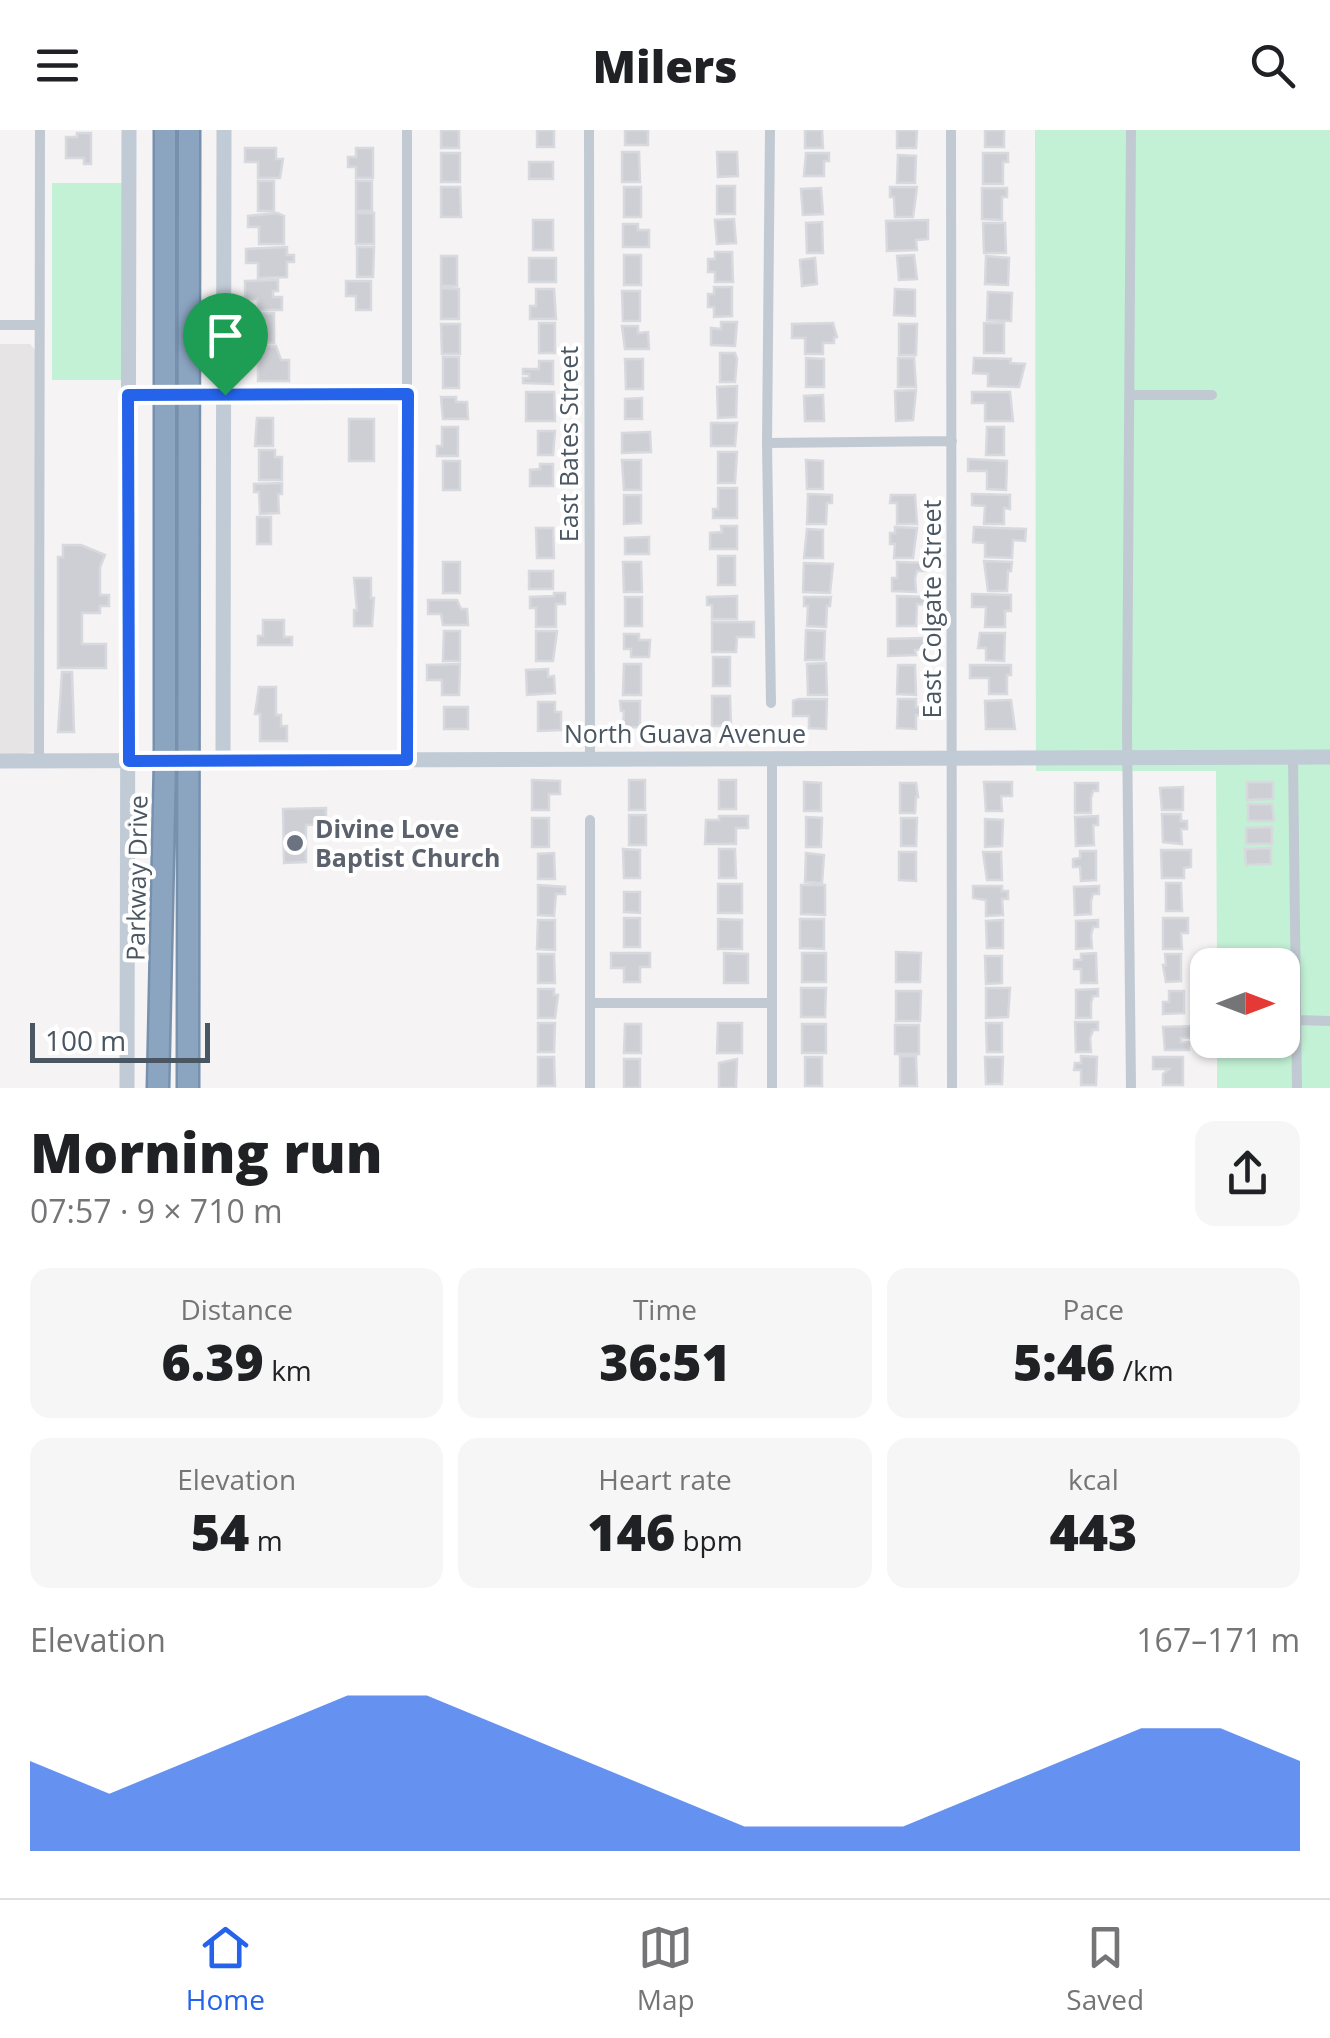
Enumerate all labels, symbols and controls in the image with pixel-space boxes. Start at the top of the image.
text: Milers [593,35,737,96]
icon: menu [30,38,85,93]
icon: search [1245,38,1300,93]
pin [183,293,268,396]
icon: arrive [198,308,253,363]
street label: East Bates Street [551,346,585,542]
street label: East Colgate Street [914,499,948,718]
street label: North Guava Avenue [564,716,806,750]
street label: Parkway Drive [118,795,154,961]
place label: Divine Love Baptist Church [315,811,500,874]
marker: Divine Love Baptist Church [284,832,306,854]
north arrow [1190,948,1300,1058]
map controls [1190,948,1300,1058]
scale bar [30,1018,210,1063]
text: 100 m [45,1021,126,1059]
text: Morning run [30,1114,383,1189]
button: share [1195,1121,1300,1226]
text: 07:57 · 9 × 710 m [30,1189,283,1232]
text: Distance [180,1290,293,1328]
text: Time [633,1290,697,1328]
text: Pace [1063,1290,1124,1328]
text: 6.39 [162,1328,264,1396]
text: 36:51 [599,1328,731,1396]
text: 5:46 [1013,1328,1115,1396]
text: km [264,1351,312,1389]
text: /km [1115,1351,1174,1389]
text: Elevation [177,1460,296,1498]
text: Heart rate [598,1460,732,1498]
text: kcal [1068,1460,1119,1498]
text: 54 [191,1498,249,1566]
text: 146 [587,1498,675,1566]
text: 443 [1049,1498,1137,1566]
text: m [249,1521,283,1559]
text: bpm [675,1521,743,1559]
text: Elevation [30,1618,166,1661]
text: 167–171 m [1136,1618,1300,1661]
tab: Home [186,1920,265,2018]
tab: Map [637,1920,695,2018]
tab: Saved [1066,1920,1144,2018]

